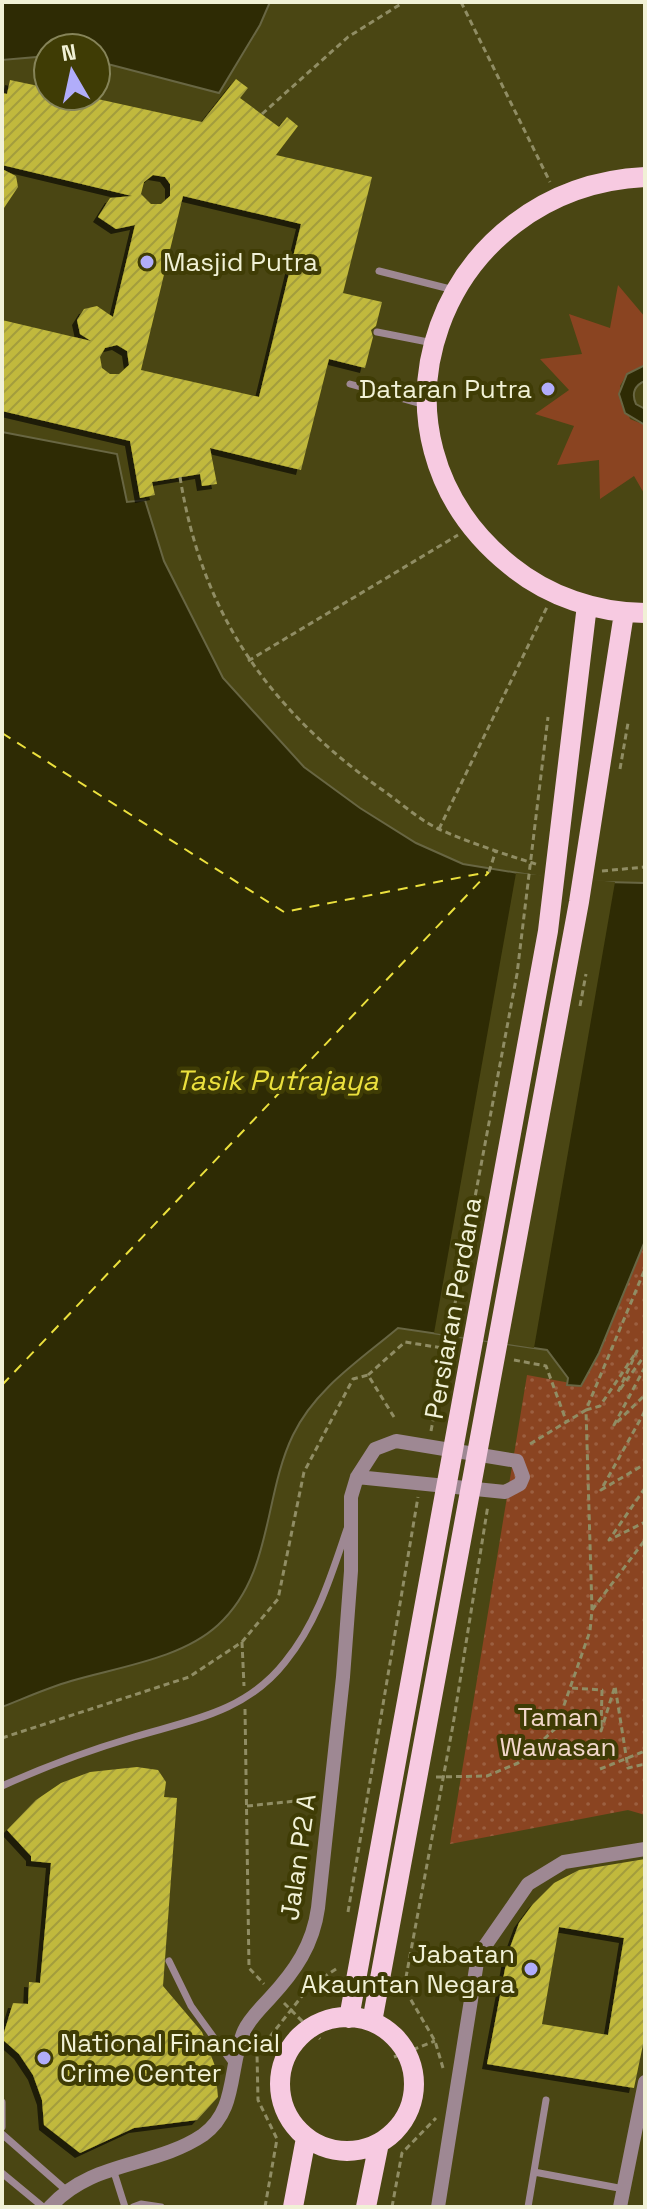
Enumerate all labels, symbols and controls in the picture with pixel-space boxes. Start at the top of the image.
north arrow [32,32,112,112]
text: N [59,37,78,67]
place label: Masjid Putra [163,245,318,279]
marker: Masjid Putra [138,253,156,271]
place label: Dataran Putra [359,372,532,406]
marker: Dataran Putra [539,380,557,398]
water label: Tasik Putrajaya [176,1062,379,1098]
street label: Persiaran Perdana [417,1194,489,1422]
park label: Taman Wawasan [499,1700,617,1764]
street label: Jalan P2 A [272,1791,324,1923]
place label: Jabatan Akauntan Negara [301,1937,515,2001]
marker: Jabatan Akauntan Negara [522,1960,540,1978]
place label: National Financial Crime Center [60,2026,280,2090]
marker: National Financial Crime Center [35,2049,53,2067]

